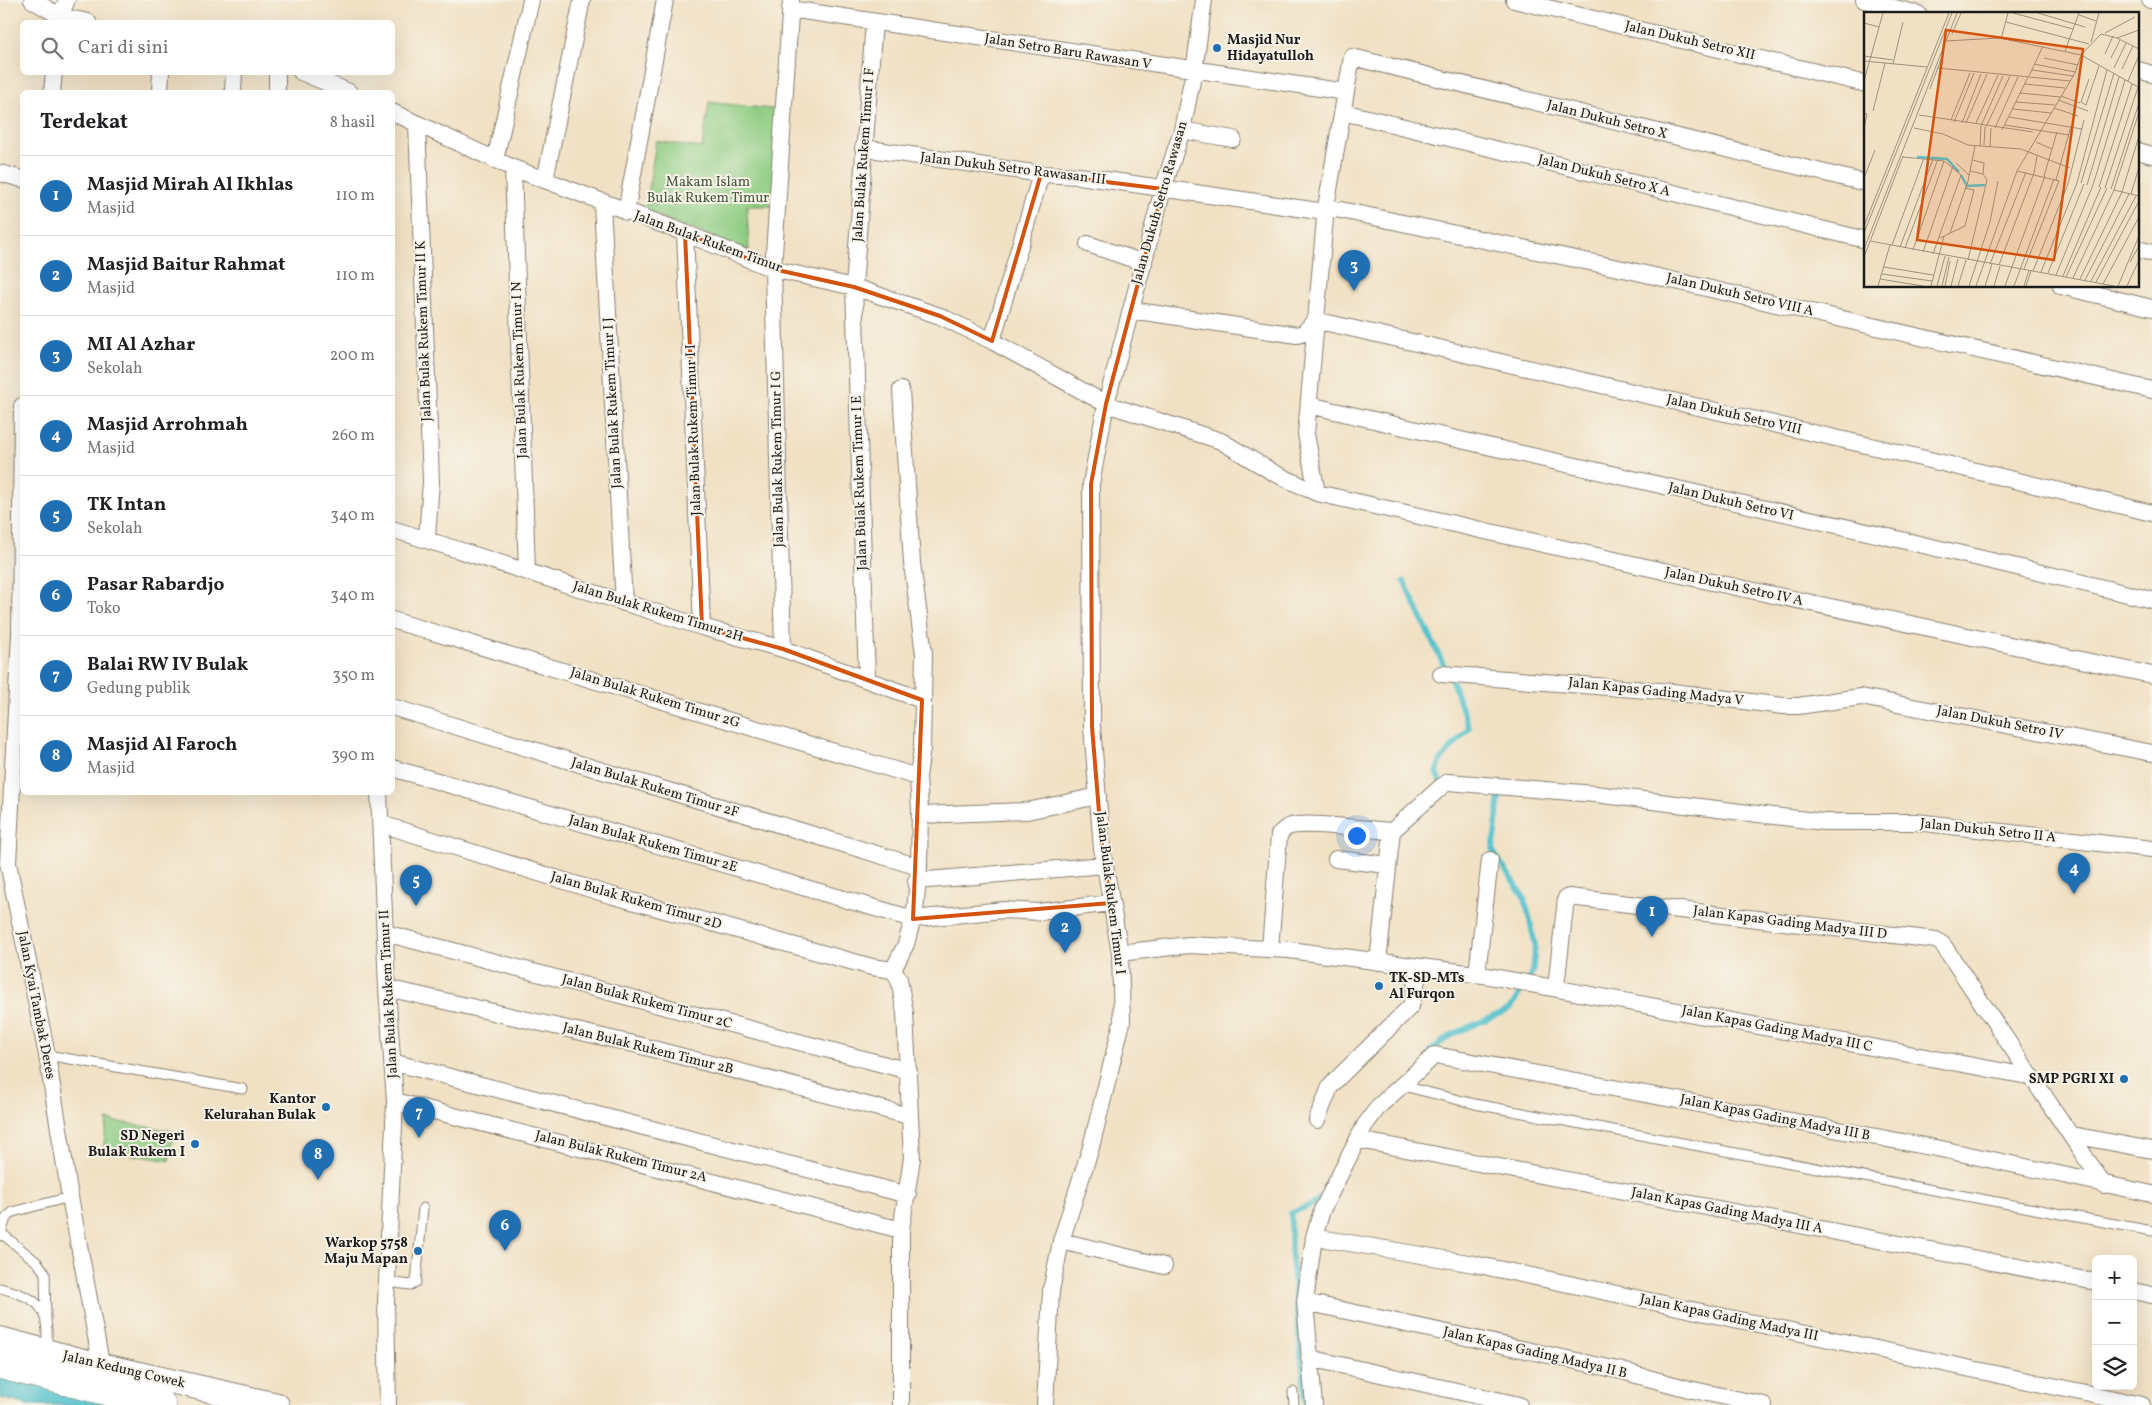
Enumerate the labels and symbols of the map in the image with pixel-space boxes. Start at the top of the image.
inset map [1864,12,2140,288]
street label: Jalan Dukuh Setro XII [1623,17,1757,65]
street label: Jalan Setro Baru Rawasan V [983,29,1153,75]
place label: Masjid Nur Hidayatulloh [1227,31,1314,66]
marker: Masjid Nur Hidayatulloh [1211,42,1223,54]
street label: Jalan Bulak Rukem Timur I F [848,67,880,243]
street label: Jalan Dukuh Setro X [1545,96,1669,144]
street label: Jalan Dukuh Setro Rawasan [1128,119,1192,287]
street label: Jalan Dukuh Setro Rawasan III [919,148,1107,190]
street label: Jalan Dukuh Setro X A [1536,150,1672,202]
park label: Makam Islam Bulak Rukem Timur [647,173,769,208]
street label: Jalan Bulak Rukem Timur [631,206,785,278]
street label: Jalan Bulak Rukem Timur II K [411,240,437,422]
pin: 3 [1338,250,1370,291]
street label: Jalan Dukuh Setro VIII A [1664,269,1816,321]
street label: Jalan Bulak Rukem Timur I N [507,281,533,459]
street label: Jalan Bulak Rukem Timur I J [599,317,627,489]
street label: Jalan Bulak Rukem Timur I I [682,344,706,516]
street label: Jalan Bulak Rukem Timur I G [767,370,789,548]
street label: Jalan Dukuh Setro VIII [1665,390,1803,440]
street label: Jalan Bulak Rukem Timur I E [847,395,873,571]
street label: Jalan Dukuh Setro VI [1666,478,1796,526]
street label: Jalan Dukuh Setro IV A [1663,563,1805,611]
street label: Jalan Bulak Rukem Timur 2H [571,577,745,647]
street label: Jalan Bulak Rukem Timur 2G [568,663,742,733]
street label: Jalan Kapas Gading Madya V [1567,673,1745,711]
street label: Jalan Dukuh Setro IV [1935,701,2065,745]
street label: Jalan Bulak Rukem Timur 2F [569,753,741,823]
street label: Jalan Bulak Rukem Timur I [1091,810,1129,976]
street label: Jalan Bulak Rukem Timur 2E [566,811,740,877]
street label: Jalan Dukuh Setro II A [1919,814,2057,848]
your location [1344,823,1370,849]
pin: 4 [2058,853,2090,894]
pin: 5 [400,865,432,906]
street label: Jalan Bulak Rukem Timur 2D [548,868,724,934]
pin: 1 [1636,896,1668,937]
street label: Jalan Kapas Gading Madya III D [1692,902,1888,944]
street label: Jalan Bulak Rukem Timur II [375,909,403,1079]
pin: 2 [1049,912,1081,953]
street label: Jalan Kyai Tambak Deres [12,929,60,1081]
place label: TK-SD-MTs Al Furqon [1389,969,1464,1004]
street label: Jalan Bulak Rukem Timur 2C [560,970,734,1034]
marker: TK-SD-MTs Al Furqon [1373,980,1385,992]
street label: Jalan Kapas Gading Madya III C [1680,1001,1874,1057]
street label: Jalan Bulak Rukem Timur 2B [561,1019,735,1079]
place label: SMP PGRI XI [2029,1070,2114,1089]
marker: SMP PGRI XI [2118,1073,2130,1085]
place label: Kantor Kelurahan Bulak [204,1090,317,1125]
street label: Jalan Kapas Gading Madya III B [1678,1090,1872,1146]
pin: 7 [403,1097,435,1138]
marker: Kantor Kelurahan Bulak [320,1101,332,1113]
street label: Jalan Bulak Rukem Timur 2A [533,1126,709,1188]
place label: SD Negeri Bulak Rukem I [88,1127,185,1162]
marker: SD Negeri Bulak Rukem I [189,1138,201,1150]
pin: 8 [302,1139,334,1180]
street label: Jalan Kapas Gading Madya III A [1630,1183,1824,1239]
pin: 6 [489,1210,521,1251]
place label: Warkop 5758 Maju Mapan [324,1234,408,1269]
marker: Warkop 5758 Maju Mapan [412,1245,424,1257]
street label: Jalan Kapas Gading Madya III [1638,1290,1820,1346]
street label: Jalan Kapas Gading Madya II B [1441,1323,1629,1383]
street label: Jalan Kedung Cowek [61,1347,187,1393]

